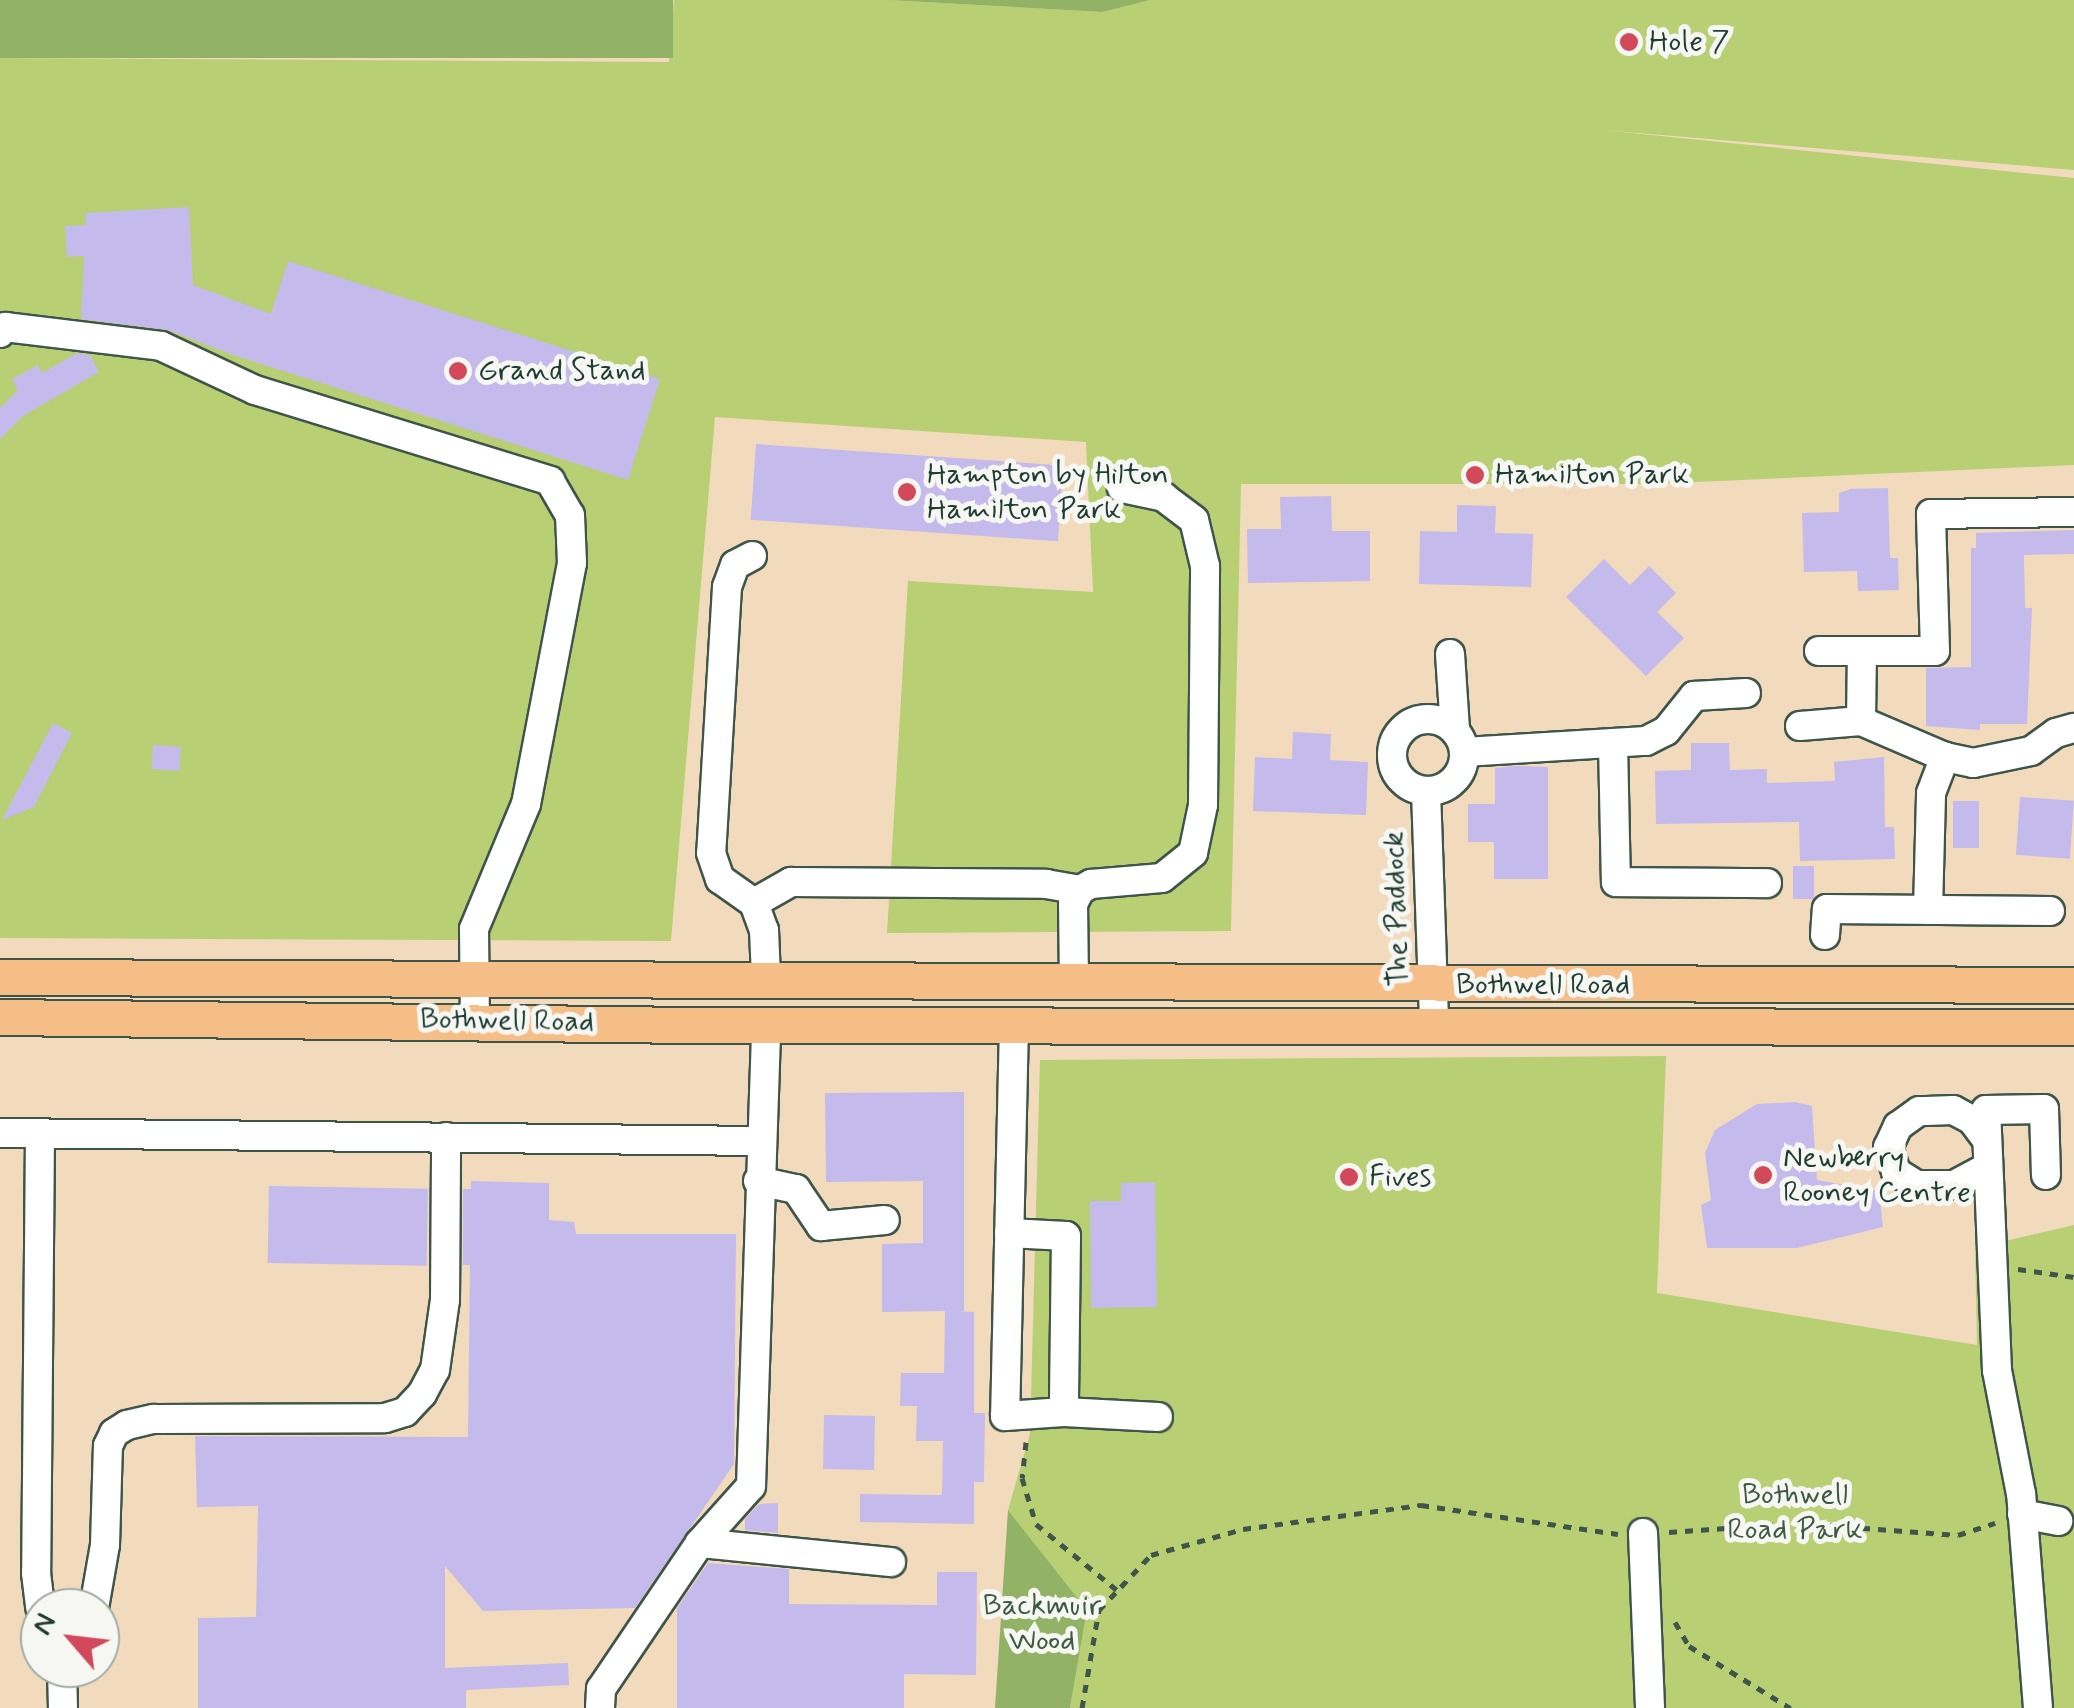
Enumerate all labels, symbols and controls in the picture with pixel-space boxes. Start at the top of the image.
place label: Hole 7 [1649,24,1729,60]
marker: Hole 7 [1618,31,1640,53]
place label: Grand Stand [478,353,651,389]
marker: Grand Stand [447,360,469,382]
place label: Hampton by Hilton Hamilton Park [927,457,1168,528]
place label: Hamilton Park [1495,457,1684,493]
marker: Hamilton Park [1464,464,1486,486]
marker: Hampton by Hilton Hamilton Park [896,481,918,503]
street label: The Paddock [1376,830,1418,988]
street label: Bothwell Road [1456,967,1630,1003]
street label: Bothwell Road [420,1001,594,1041]
place label: Newberry Rooney Centre [1783,1140,1971,1210]
place label: Fives [1369,1159,1431,1195]
marker: Newberry Rooney Centre [1752,1164,1774,1186]
marker: Fives [1338,1166,1360,1188]
park label: Bothwell Road Park [1731,1477,1859,1548]
north arrow [20,1588,120,1688]
park label: Backmuir Wood [983,1588,1101,1658]
text: N [24,1608,66,1642]

